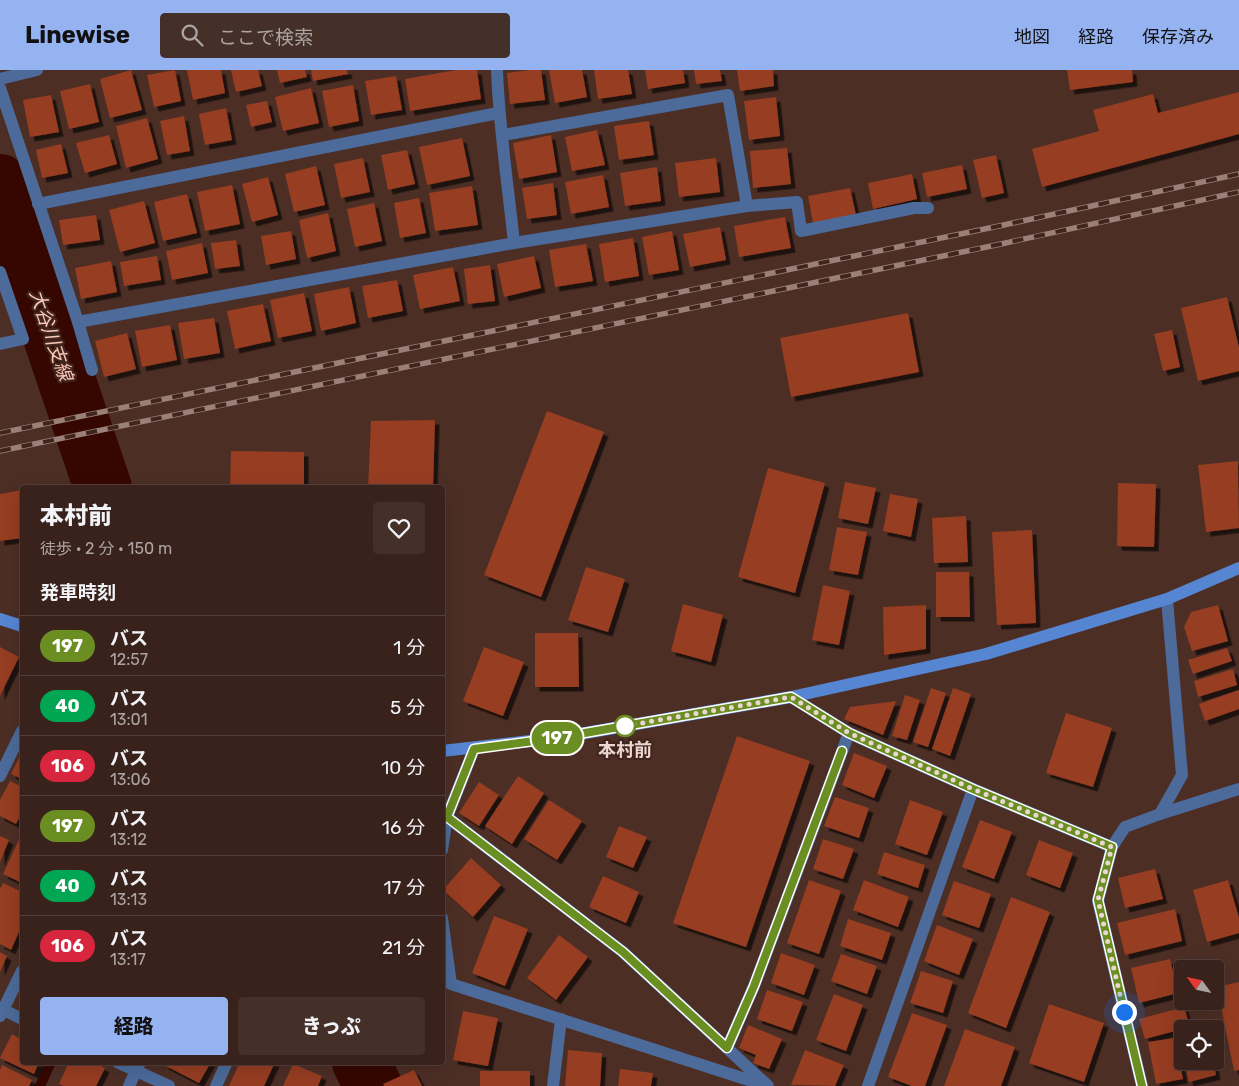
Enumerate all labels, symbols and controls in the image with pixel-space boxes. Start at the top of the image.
search box [160,13,510,58]
text: Linewise [25,21,130,49]
icon: search [178,21,206,49]
text: ここで検索 [218,26,313,49]
text: 地図 [1014,26,1050,48]
text: 経路 [1078,26,1114,48]
text: 保存済み [1142,26,1214,48]
water label: 大谷川支線 [25,286,78,386]
text: 本村前 [40,502,112,530]
button: heart [373,502,425,554]
text: 徒歩 · 2 分 · 150 m [40,539,172,558]
text: 発車時刻 [40,581,116,604]
text: バス [110,627,148,650]
text: 197 [52,635,83,657]
text: 1 分 [393,636,425,659]
text: 12:57 [110,650,148,669]
text: バス [110,687,148,710]
text: 40 [55,695,80,717]
text: 5 分 [390,696,425,719]
text: 13:01 [110,710,148,729]
marker: 本村前 [614,715,636,737]
line badge: 197 [528,722,586,754]
text: 197 [542,727,572,749]
place label: 本村前 [598,739,652,761]
text: バス [110,747,148,770]
text: 106 [51,755,84,777]
text: 10 分 [381,756,425,779]
text: 13:06 [110,770,150,789]
text: バス [110,807,148,830]
text: 197 [52,815,83,837]
text: 16 分 [382,816,425,839]
text: 13:12 [110,830,147,849]
text: バス [110,867,148,890]
text: 40 [55,875,80,897]
text: 17 分 [383,876,425,899]
text: 13:13 [110,890,147,909]
text: バス [110,927,148,950]
text: 106 [51,935,84,957]
text: 21 分 [382,936,425,959]
text: 13:17 [110,950,146,969]
north arrow [1174,960,1224,1010]
map controls [1174,960,1224,1070]
button: 経路 [40,997,228,1055]
button: きっぷ [238,997,425,1055]
your location [1112,1000,1137,1025]
button: locate [1174,1020,1224,1070]

